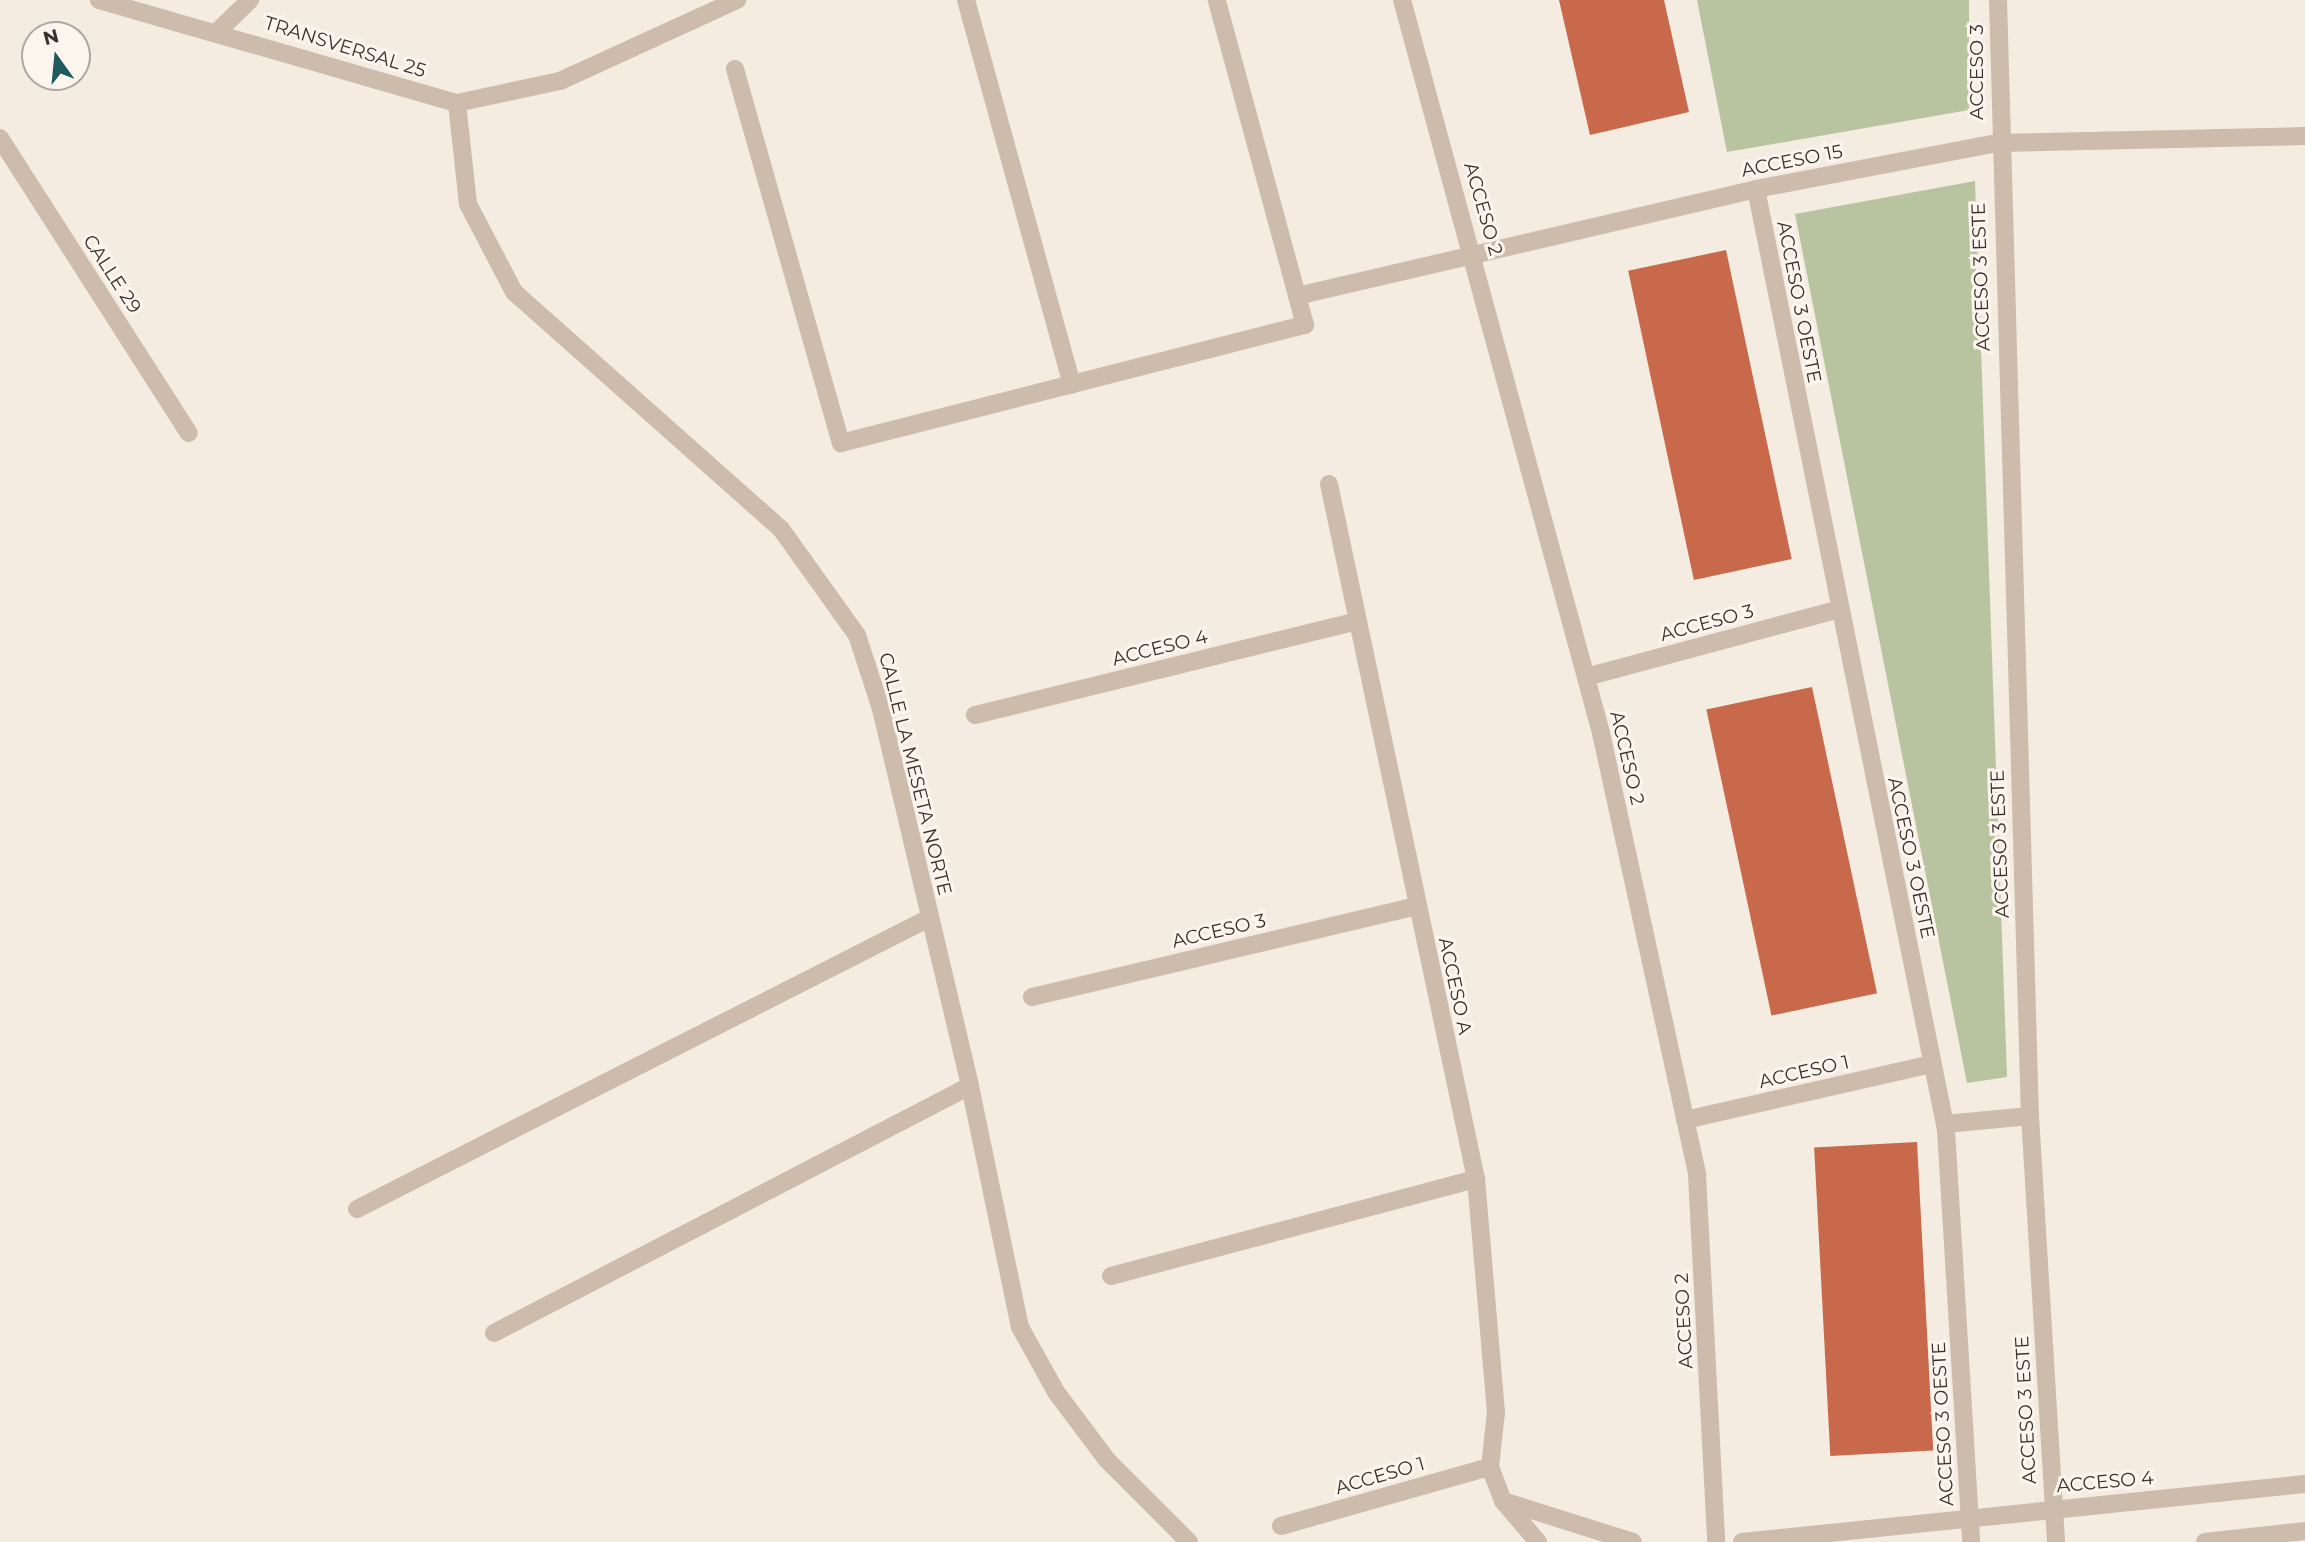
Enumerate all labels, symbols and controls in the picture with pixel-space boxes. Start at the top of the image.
street label: TRANSVERSAL 25 [261,12,429,82]
north arrow [21,21,91,91]
text: N [41,24,61,50]
street label: ACCESO 3 [1966,24,1988,120]
street label: ACCESO 15 [1739,140,1845,182]
street label: ACCESO 2 [1459,160,1507,258]
street label: ACCESO 3 ESTE [1967,202,1995,352]
street label: ACCESO 3 OESTE [1772,219,1826,385]
street label: CALLE 29 [78,230,146,318]
street label: ACCESO 3 [1658,600,1756,646]
street label: ACCESO 4 [1110,625,1210,671]
street label: CALLE LA MESETA NORTE [874,650,956,898]
street label: ACCESO 2 [1605,709,1649,807]
street label: ACCESO 3 ESTE [1986,769,2014,919]
street label: ACCESO 3 OESTE [1883,775,1939,941]
street label: ACCESO 3 [1170,909,1268,953]
street label: ACCESO A [1434,935,1476,1037]
street label: ACCESO 1 [1757,1051,1851,1093]
street label: ACCESO 2 [1670,1273,1698,1369]
street label: ACCESO 3 ESTE [2011,1335,2041,1485]
street label: ACCESO 3 OESTE [1927,1341,1959,1507]
street label: ACCESO 1 [1333,1452,1427,1500]
street label: ACCESO 4 [2055,1466,2155,1498]

